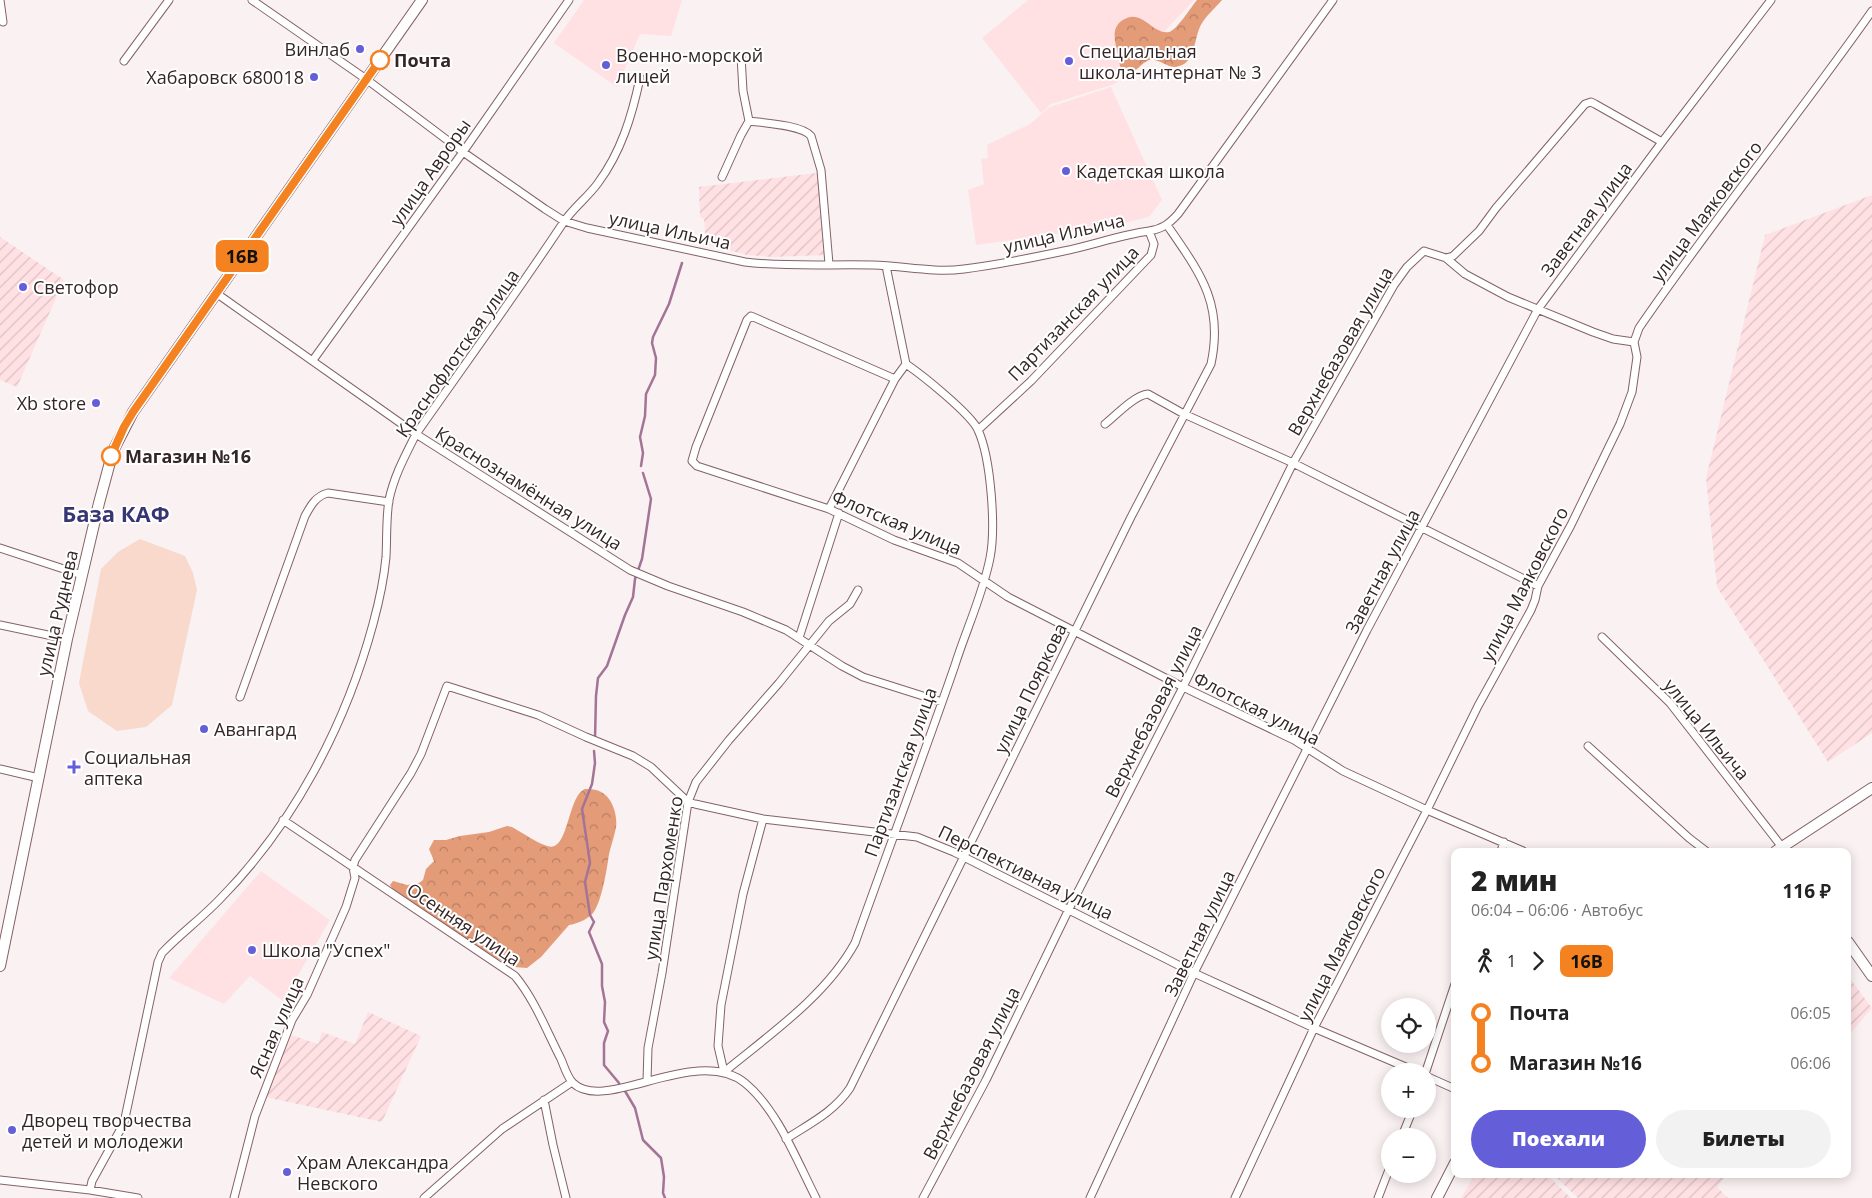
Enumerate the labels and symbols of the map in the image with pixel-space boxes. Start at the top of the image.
place label: Винлаб [285,37,350,61]
place label: Специальная школа-интернат № 3 [1079,39,1262,84]
marker: Винлаб [354,43,366,55]
place label: Военно-морской лицей [616,43,763,88]
place label: Почта [394,48,451,72]
marker: Почта [370,50,390,70]
marker: Специальная школа-интернат № 3 [1063,55,1075,67]
marker: Военно-морской лицей [600,59,612,71]
place label: Хабаровск 680018 [146,65,304,89]
marker: Хабаровск 680018 [308,71,320,83]
street label: улица Авроры [384,114,476,230]
street label: улица Маяковского [1645,136,1767,286]
street label: Заветная улица [1535,157,1637,281]
place label: Кадетская школа [1076,159,1225,183]
marker: Кадетская школа [1060,165,1072,177]
street label: улица Ильича [607,205,733,255]
street label: улица Ильича [1001,207,1127,259]
line badge: 16В [213,240,271,272]
street label: Партизанская улица [1002,240,1144,386]
street label: Верхнебазовая улица [1282,262,1398,440]
street label: Краснофлотская улица [390,264,524,442]
place label: Светофор [33,275,119,299]
marker: Светофор [17,281,29,293]
place label: Xb store [17,391,86,415]
marker: Xb store [90,397,102,409]
street label: Краснознамённая улица [431,421,627,555]
place label: Магазин №16 [125,444,251,468]
marker: Магазин №16 [101,446,121,466]
street label: Флотская улица [829,484,965,560]
district label: База КАФ [62,498,170,528]
street label: улица Маяковского [1475,503,1573,665]
street label: Заветная улица [1339,505,1425,637]
street label: улица Руднева [31,548,83,678]
street label: улица Пояркова [988,619,1072,757]
street label: Верхнебазовая улица [1099,620,1207,802]
street label: Флотская улица [1190,666,1324,750]
street label: улица Ильича [1659,673,1755,785]
street label: Партизанская улица [858,684,942,860]
place label: Авангард [214,717,296,741]
marker: Авангард [198,723,210,735]
place label: Социальная аптека [84,745,191,790]
marker: Социальная аптека [68,761,80,773]
street label: улица Пархоменко [638,794,688,962]
street label: Перспективная улица [935,819,1117,925]
street label: улица Маяковского [1292,863,1390,1025]
street label: Заветная улица [1158,866,1240,1000]
street label: Осенняя улица [403,877,525,971]
place label: Школа "Успех" [262,938,390,962]
marker: Школа "Успех" [246,944,258,956]
street label: Ясная улица [243,973,309,1081]
street label: Верхнебазовая улица [917,982,1025,1164]
place label: Дворец творчества детей и молодежи [22,1108,192,1153]
marker: Дворец творчества детей и молодежи [6,1124,18,1136]
place label: Храм Александра Невского [297,1150,449,1195]
marker: Храм Александра Невского [281,1166,293,1178]

